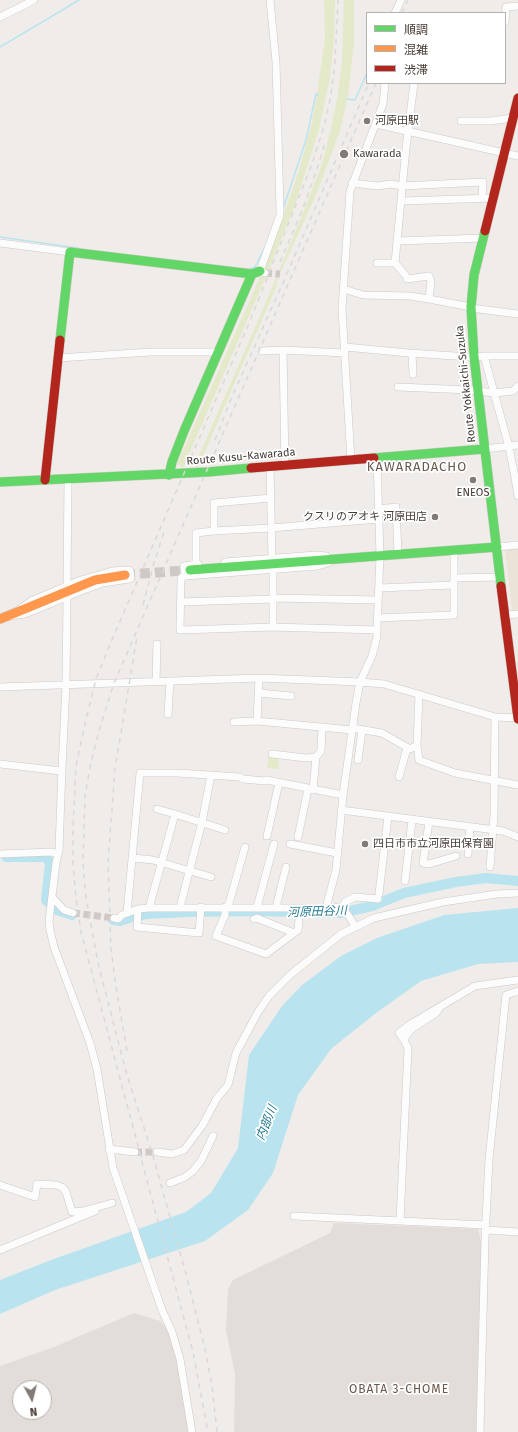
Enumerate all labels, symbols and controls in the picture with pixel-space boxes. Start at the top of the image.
legend [366,12,506,84]
text: 順調 [404,23,428,37]
text: 混雑 [404,43,428,57]
text: 渋滞 [404,63,428,77]
place label: 河原田駅 [375,114,419,128]
marker: 河原田駅 [362,116,372,126]
place label: Kawarada [353,147,401,161]
marker: Kawarada [338,148,350,160]
street label: Route Yokkaichi-Suzuka [453,325,479,443]
street label: Route Kusu-Kawarada [186,446,296,468]
district label: KAWARADACHO [367,459,467,475]
marker: ENEOS [468,475,478,485]
place label: ENEOS [457,486,489,500]
place label: クスリのアオキ 河原田店 [303,510,427,524]
marker: クスリのアオキ 河原田店 [430,512,440,522]
place label: 四日市市立河原田保育園 [373,837,494,851]
marker: 四日市市立河原田保育園 [360,839,370,849]
water label: 河原田谷川 [287,904,347,920]
water label: 内部川 [254,1104,280,1142]
north arrow [12,1380,52,1420]
district label: OBATA 3-CHOME [349,1383,449,1397]
text: N [29,1405,38,1418]

